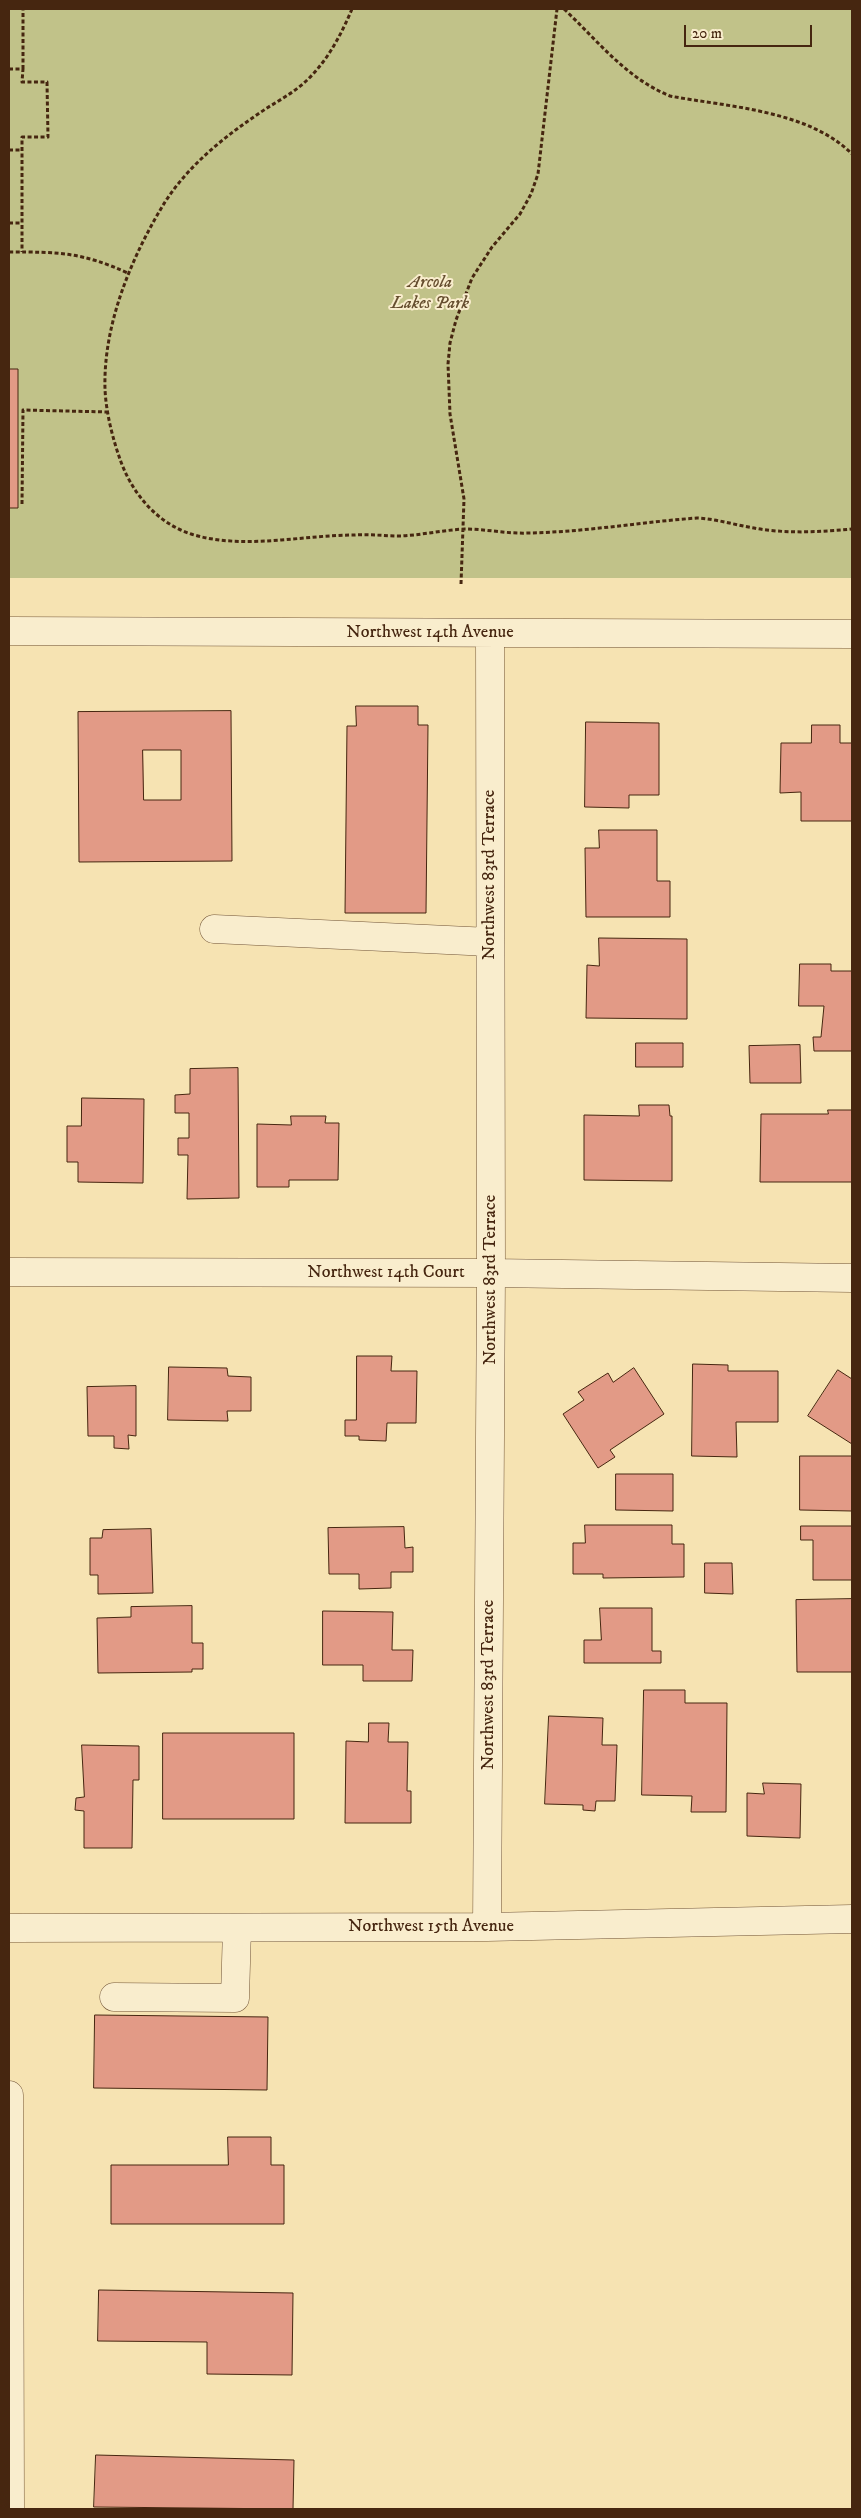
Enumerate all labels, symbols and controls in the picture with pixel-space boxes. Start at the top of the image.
scale bar [686,15,814,47]
text: 20 m [692,24,722,43]
park label: Arcola Lakes Park [391,272,469,314]
street label: Northwest 14th Avenue [346,622,514,644]
street label: Northwest 83rd Terrace [479,790,501,960]
street label: Northwest 83rd Terrace [480,1195,502,1365]
street label: Northwest 14th Court [307,1262,465,1284]
street label: Northwest 83rd Terrace [478,1600,500,1770]
street label: Northwest 15th Avenue [348,1916,514,1938]

